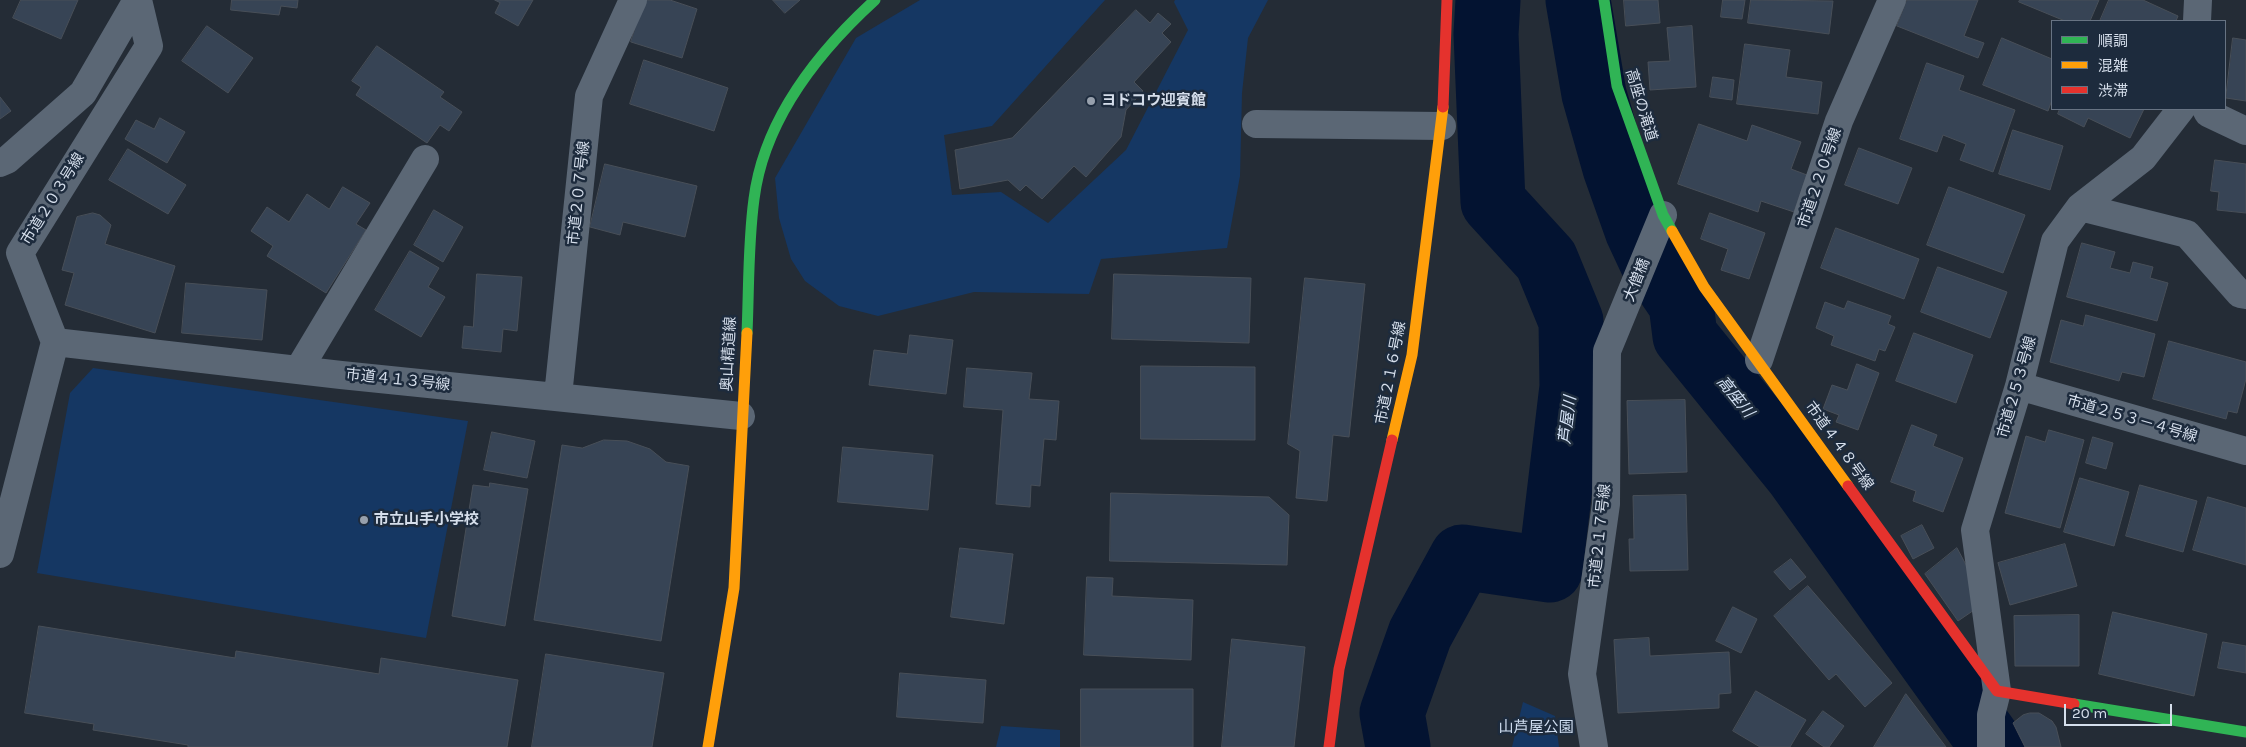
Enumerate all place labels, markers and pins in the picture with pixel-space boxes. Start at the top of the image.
place label: ヨドコウ迎賓館 [1101,92,1206,110]
marker: ヨドコウ迎賓館 [1085,95,1097,107]
place label: 市立山手小学校 [374,511,479,529]
marker: 市立山手小学校 [358,514,370,526]

